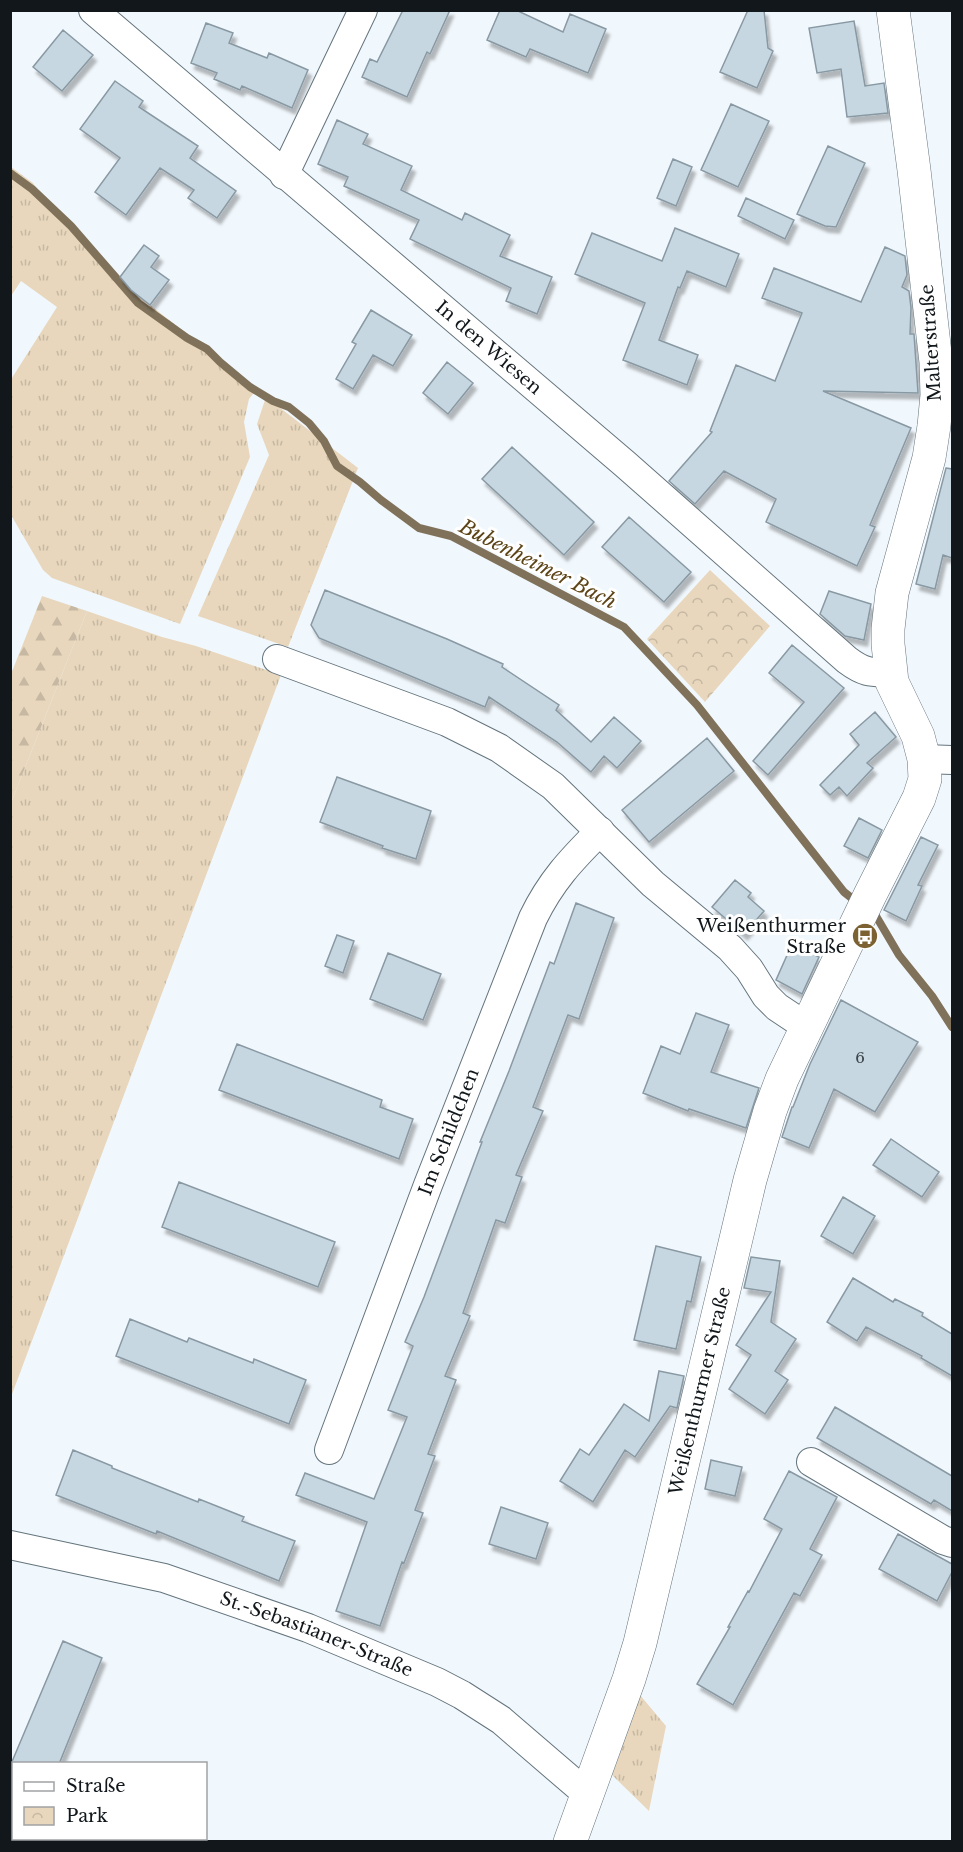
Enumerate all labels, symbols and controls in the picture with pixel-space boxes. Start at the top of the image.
street label: Malterstraße [916,284,946,402]
street label: In den Wiesen [431,296,546,399]
water label: Bubenheimer Bach [455,514,621,614]
place label: Weißenthurmer Straße [696,915,846,958]
bus stop icon: Weißenthurmer Straße [850,921,880,951]
house number: 6 [855,1048,865,1067]
street label: Im Schildchen [414,1065,484,1198]
street label: Weißenthurmer Straße [664,1285,735,1498]
street label: St.-Sebastianer-Straße [217,1587,416,1682]
legend [12,1762,207,1840]
text: Straße [66,1775,126,1797]
text: Park [66,1805,108,1827]

